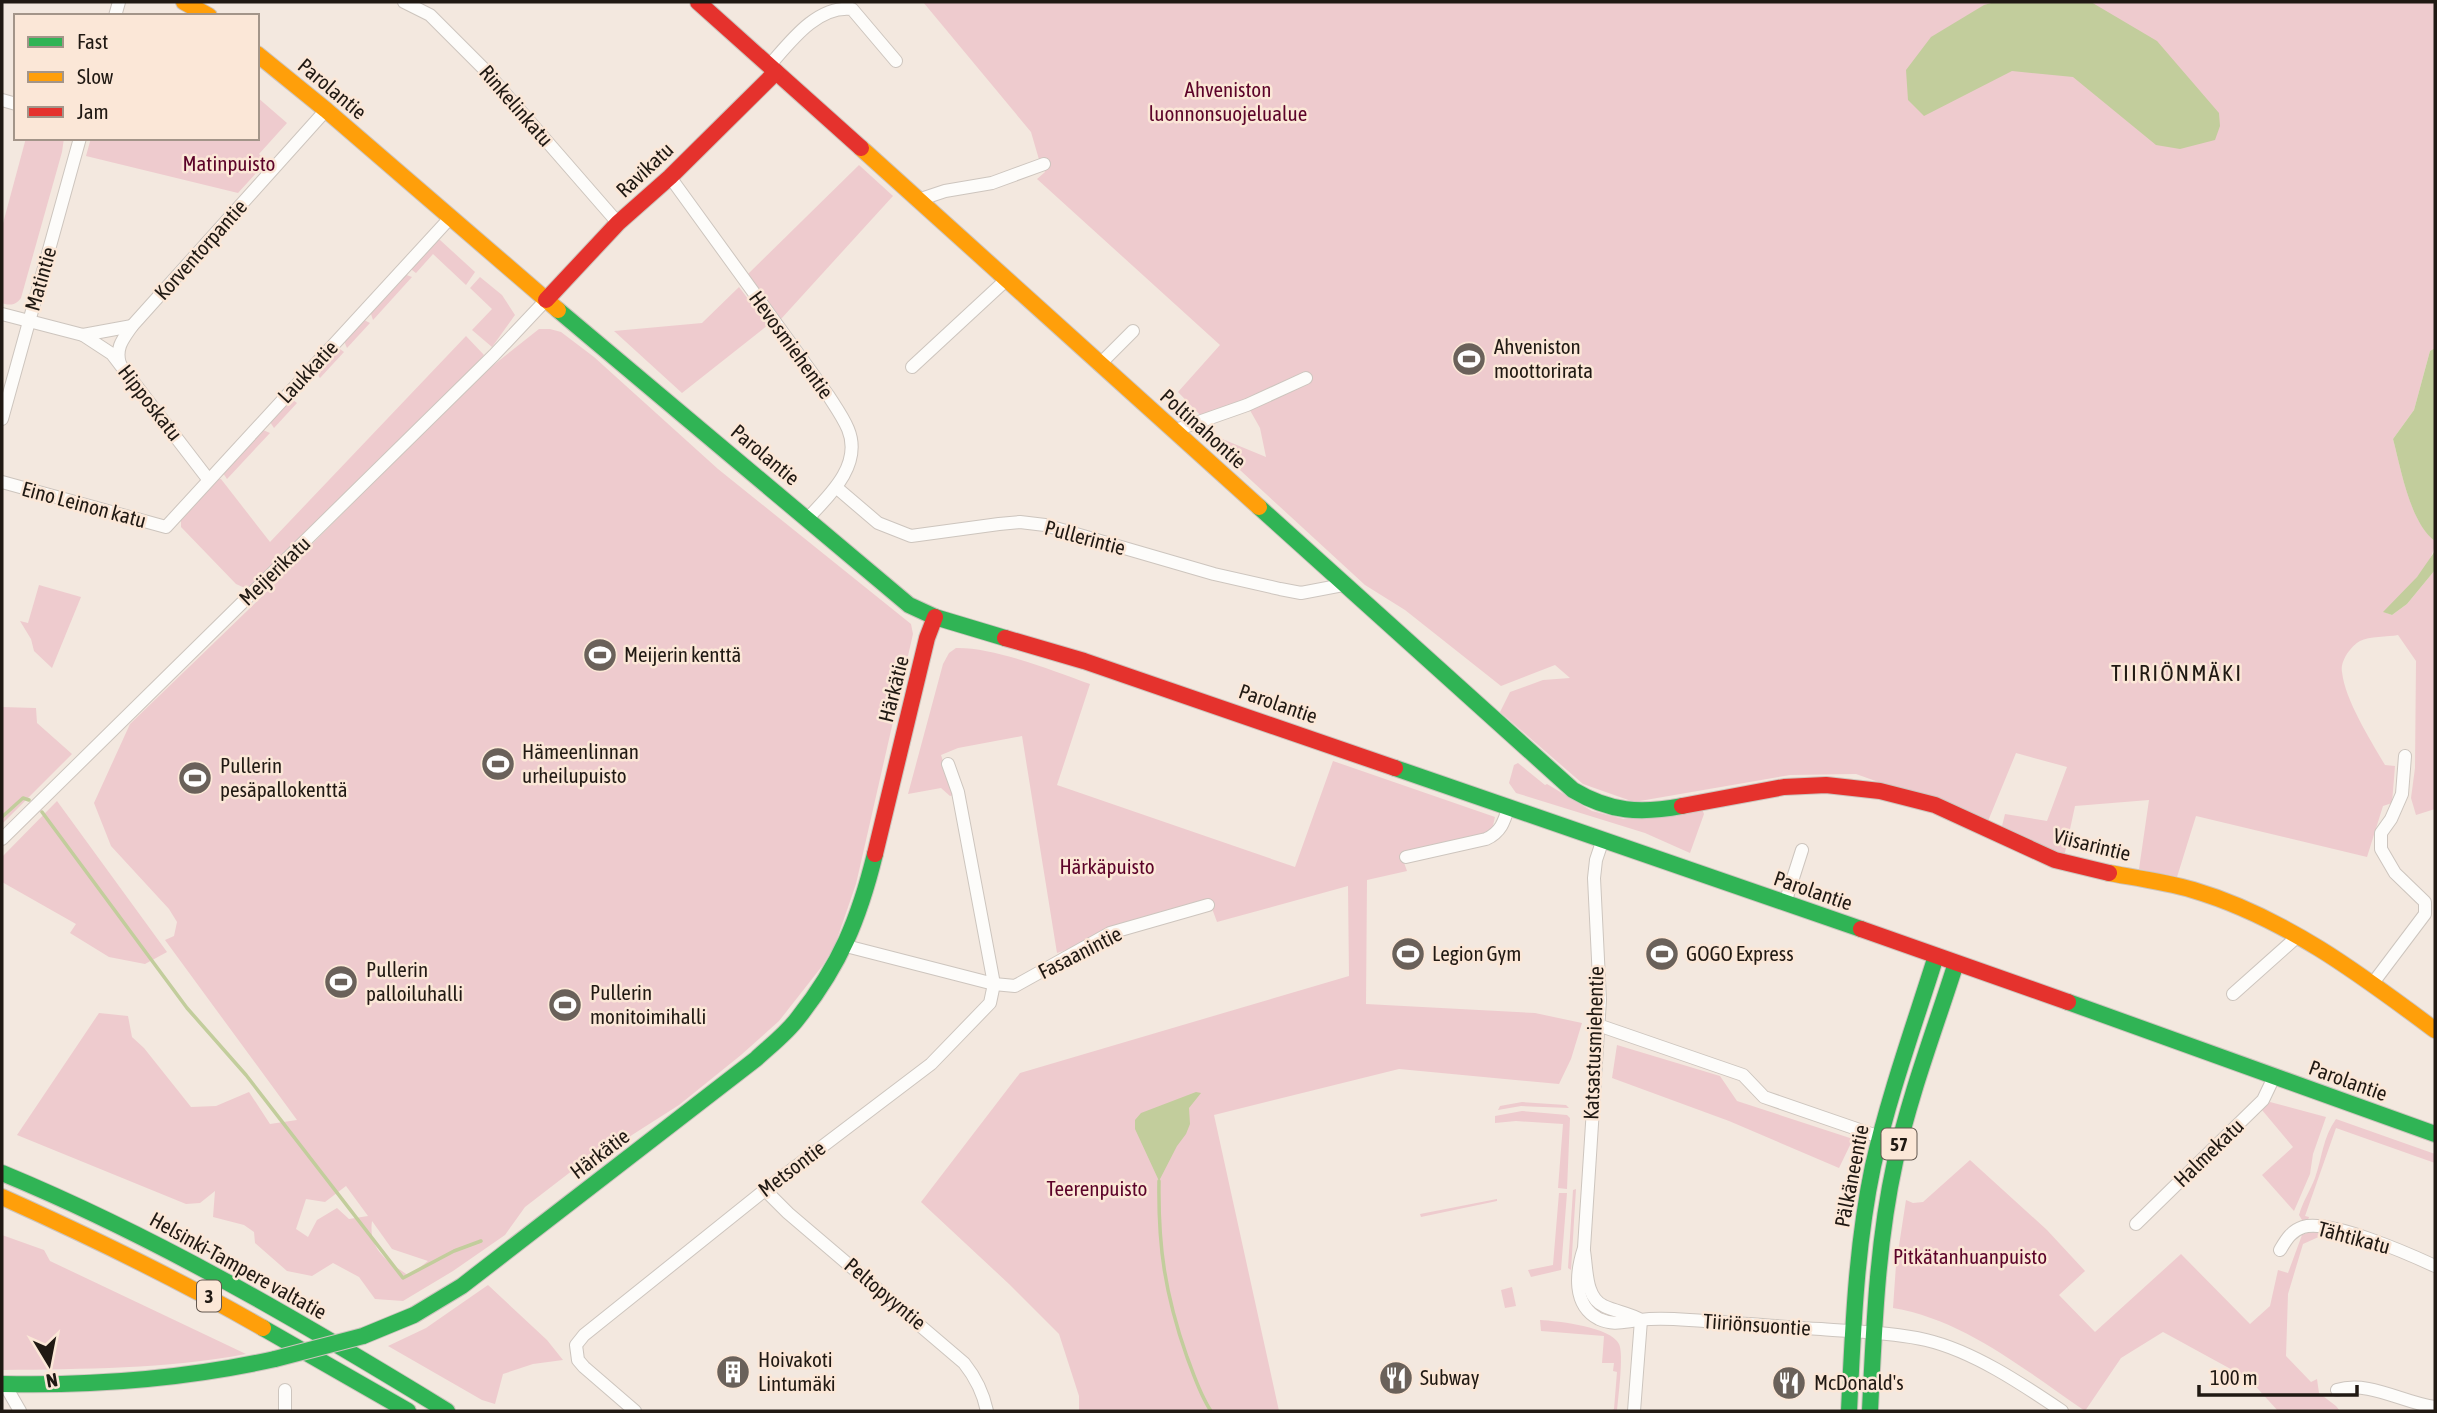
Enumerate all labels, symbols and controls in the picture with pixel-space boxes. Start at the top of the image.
legend [14,14,259,140]
text: Fast [77,29,108,53]
street label: Parolantie [294,53,372,124]
street label: Rinkelinkatu [475,60,559,151]
text: Slow [77,64,114,88]
park label: Ahveniston luonnonsuojelualue [1149,77,1307,125]
text: Jam [77,99,109,123]
street label: Ravikatu [611,137,678,202]
park label: Matinpuisto [183,151,275,175]
street label: Korventorpantie [149,194,251,304]
street label: Matintie [20,244,61,313]
street label: Hevosmiehentie [745,286,839,403]
place label: Ahveniston moottorirata [1494,334,1593,382]
street label: Laukkatie [272,335,342,408]
sports icon: Ahveniston moottorirata [1450,340,1488,378]
street label: Hipposkatu [114,360,188,445]
street label: Poltinahontie [1156,384,1251,473]
street label: Parolantie [727,419,805,490]
street label: Eino Leinon katu [20,476,149,532]
street label: Pullerintie [1042,515,1128,559]
street label: Meijerikatu [234,531,315,610]
sports icon: Meijerin kenttä [581,636,619,674]
place label: Meijerin kenttä [624,642,741,666]
street label: Härkätie [873,653,913,724]
district label: TIIRIÖNMÄKI [2111,660,2243,686]
street label: Parolantie [1236,678,1321,728]
place label: Hämeenlinnan urheilupuisto [522,739,639,787]
sports icon: Hämeenlinnan urheilupuisto [479,745,517,783]
place label: Pullerin pesäpallokenttä [220,753,348,801]
sports icon: Pullerin pesäpallokenttä [176,759,214,797]
street label: Viisarintie [2051,823,2133,865]
park label: Härkäpuisto [1059,854,1155,878]
street label: Parolantie [1771,865,1856,915]
street label: Fasaanintie [1034,921,1125,983]
sports icon: Legion Gym [1389,935,1427,973]
sports icon: GOGO Express [1643,935,1681,973]
place label: Legion Gym [1432,941,1521,965]
place label: GOGO Express [1686,941,1794,965]
place label: Pullerin palloiluhalli [366,957,463,1005]
sports icon: Pullerin palloiluhalli [322,963,360,1001]
street label: Katsastusmiehentie [1578,966,1608,1120]
place label: Pullerin monitoimihalli [590,980,706,1028]
sports icon: Pullerin monitoimihalli [546,986,584,1024]
street label: Parolantie [2306,1055,2391,1105]
street label: Halmekatu [2169,1113,2248,1191]
street label: Pälkäneentie [1829,1122,1873,1229]
street label: Härkätie [565,1123,634,1183]
road number: 57 [1882,1128,1916,1160]
street label: Metsontie [753,1135,830,1201]
park label: Teerenpuisto [1047,1176,1147,1200]
street label: Helsinki-Tampere valtatie [146,1207,331,1324]
street label: Tähtikatu [2316,1216,2393,1258]
park label: Pitkätanhuanpuisto [1893,1244,2047,1268]
street label: Peltopyyntie [840,1252,931,1334]
road number: 3 [197,1280,221,1312]
street label: Tiiriönsuontie [1703,1308,1812,1340]
north arrow [14,1329,84,1399]
place label: Hoivakoti Lintumäki [758,1347,836,1395]
building icon: Hoivakoti Lintumäki [714,1353,752,1391]
scale bar [2199,1354,2356,1398]
restaurant icon: Subway [1377,1359,1415,1397]
restaurant icon: McDonald's [1770,1364,1808,1402]
place label: Subway [1420,1365,1480,1389]
text: 100 m [2210,1365,2258,1389]
text: N [45,1369,59,1393]
place label: McDonald's [1814,1370,1904,1394]

